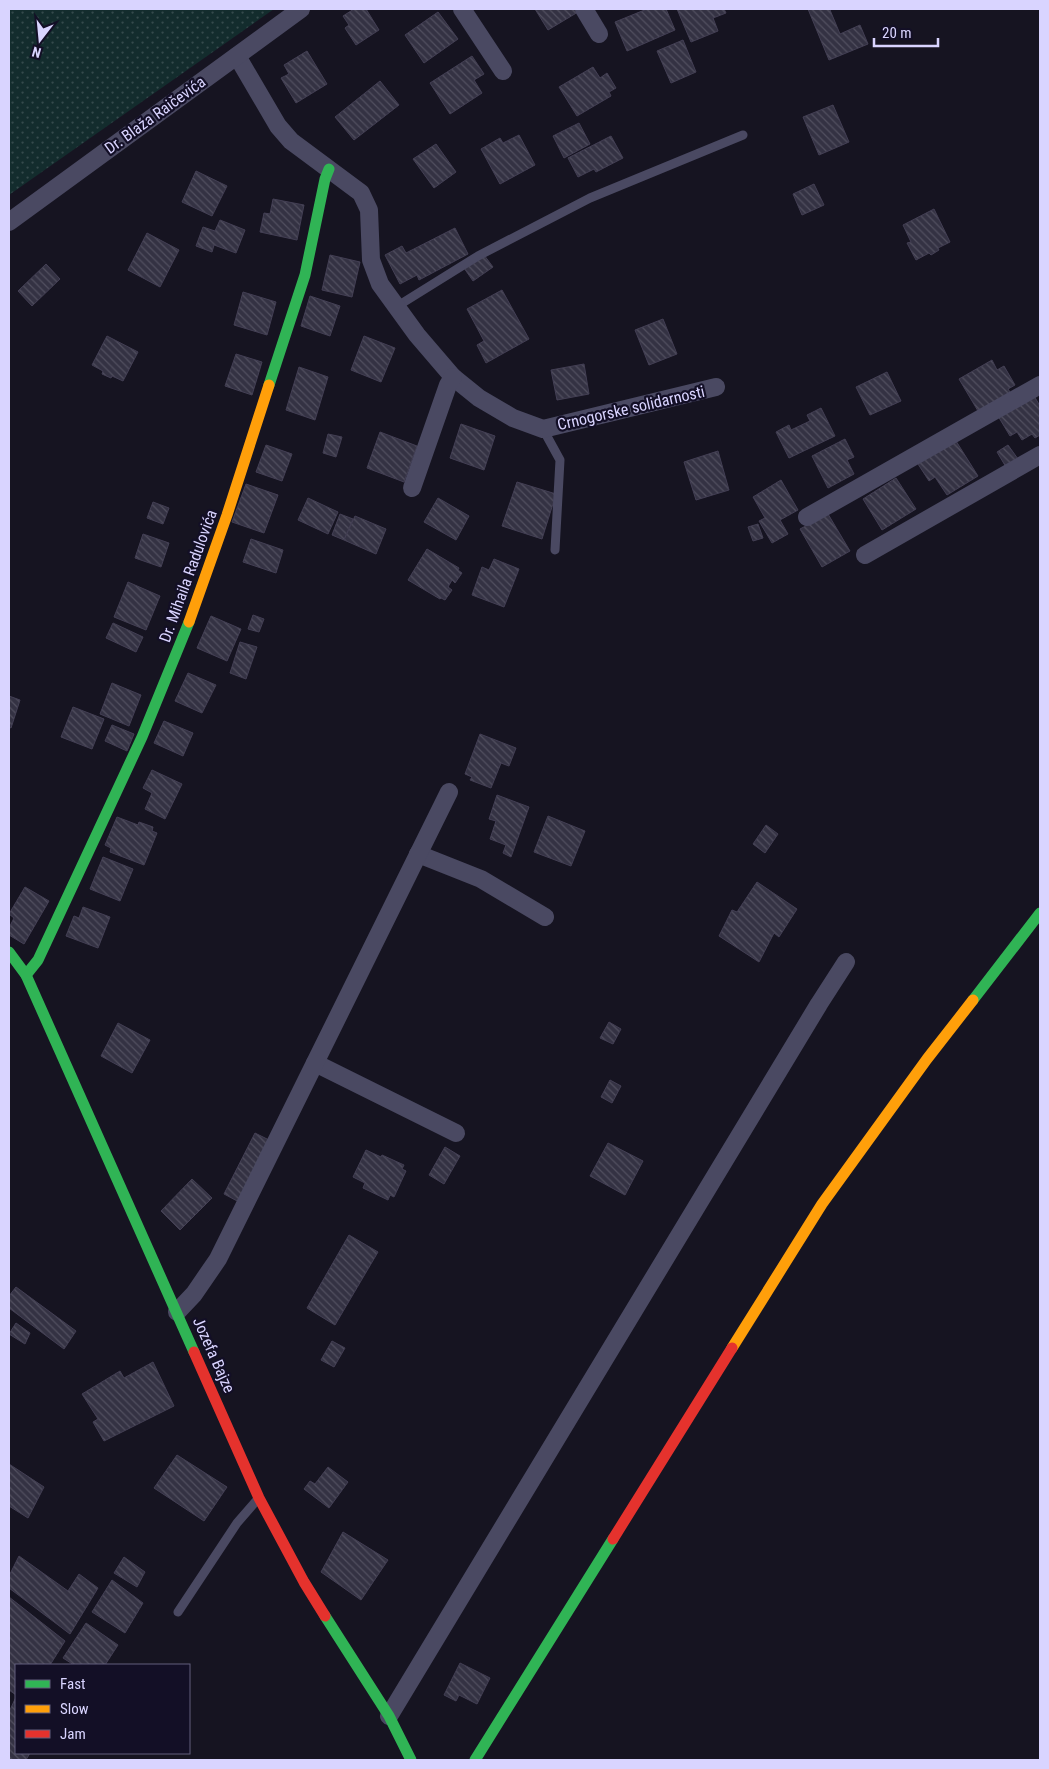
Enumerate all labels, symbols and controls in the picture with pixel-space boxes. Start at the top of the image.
north arrow [15,15,65,65]
scale bar [874,15,938,47]
text: 20 m [882,24,912,42]
text: N [30,44,43,61]
street label: Dr. Blaža Raičevića [101,72,209,158]
street label: Crnogorske solidarnosti [555,382,707,434]
street label: Dr. Mihaila Radulovića [155,507,221,645]
street label: Jozefa Bajze [189,1314,239,1396]
legend [15,1664,190,1754]
text: Fast [60,1675,85,1693]
text: Slow [60,1700,89,1718]
text: Jam [60,1725,86,1743]

